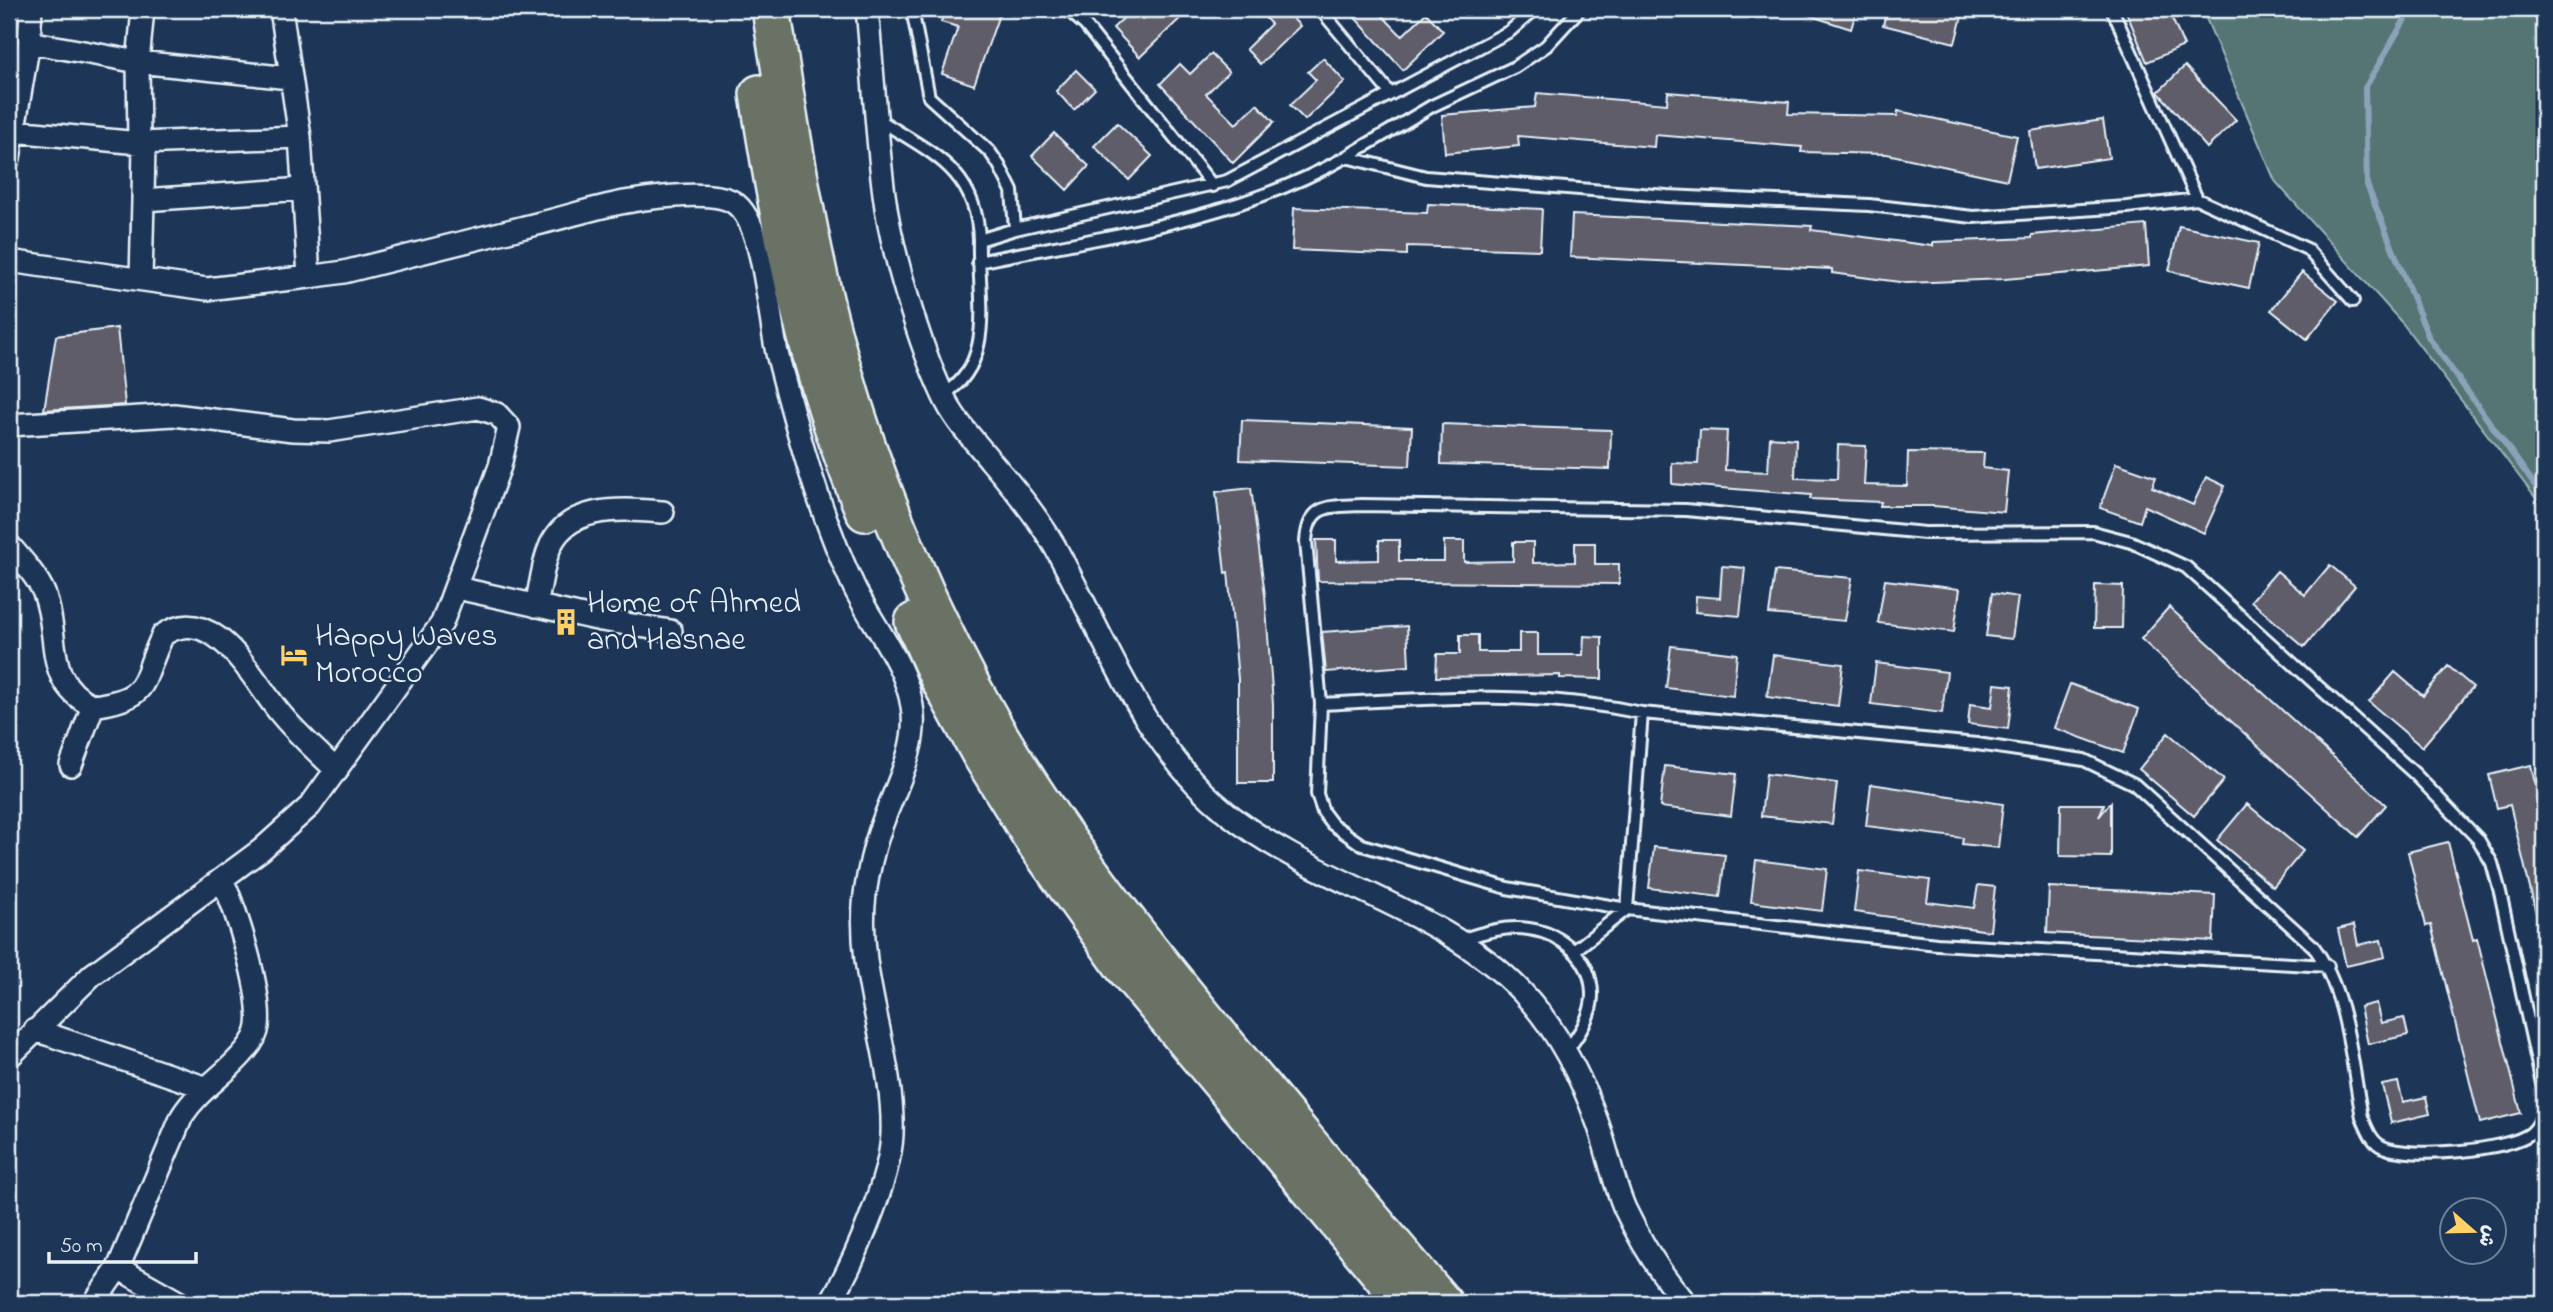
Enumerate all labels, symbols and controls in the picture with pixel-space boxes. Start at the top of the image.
place label: Home of Ahmed and Hasnae [587,581,801,665]
building icon: Home of Ahmed and Hasnae [551,607,581,637]
place label: Happy Waves Morocco [315,614,498,698]
hotel icon: Happy Waves Morocco [279,640,309,670]
north arrow [2438,1196,2508,1266]
scale bar [49,1221,196,1265]
text: ش [2470,1222,2503,1250]
text: 50 m [60,1232,103,1262]

